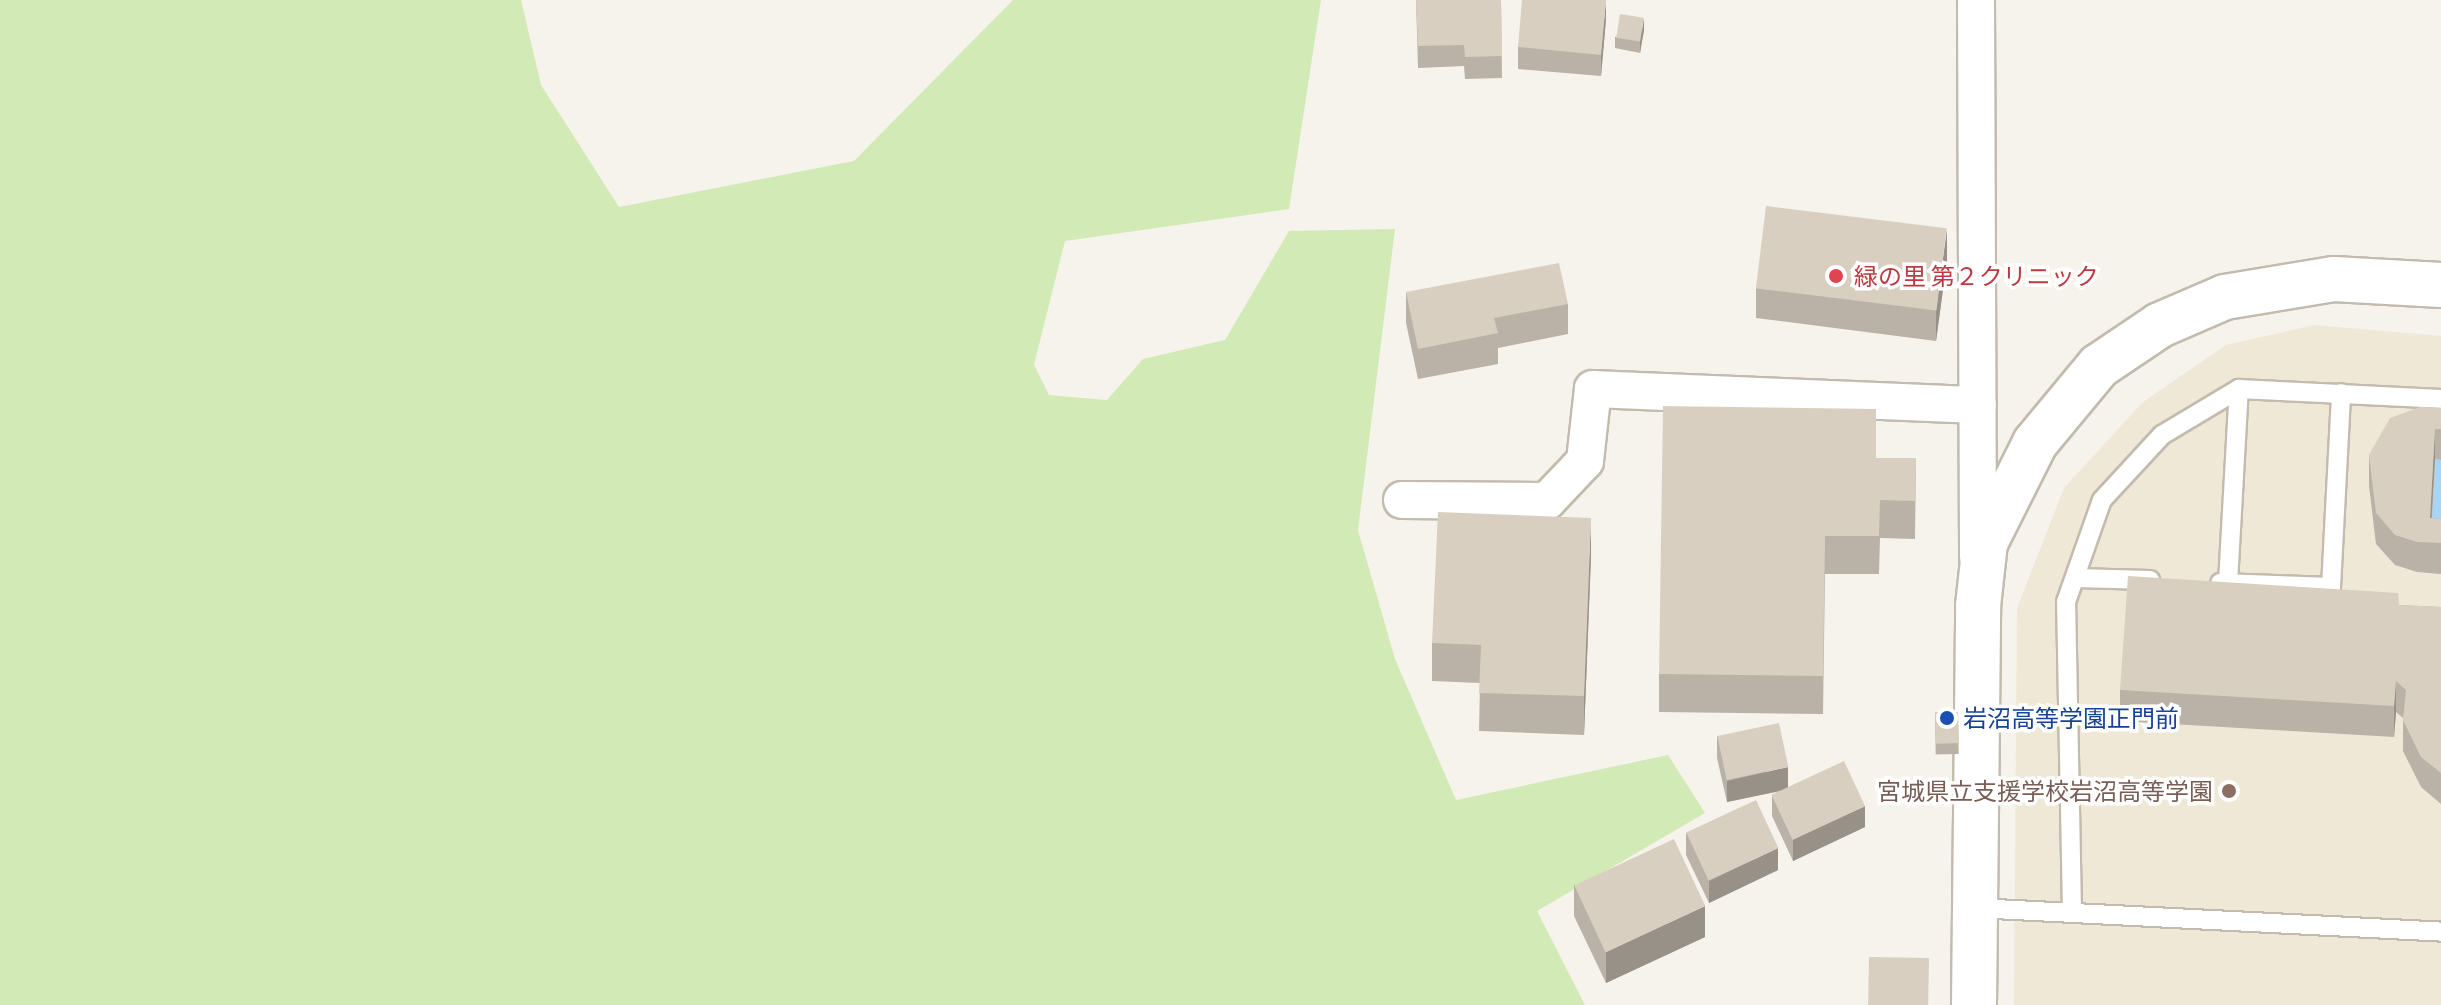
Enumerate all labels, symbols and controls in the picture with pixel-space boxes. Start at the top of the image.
place label: 緑の里 第２クリニック [1854,262,2099,290]
marker: 緑の里 第２クリニック [1825,265,1847,287]
place label: 岩沼高等学園正門前 [1963,704,2179,732]
marker: 岩沼高等学園正門前 [1938,709,1956,727]
place label: 宮城県立支援学校岩沼高等学園 [1877,777,2213,805]
marker: 宮城県立支援学校岩沼高等学園 [2220,782,2238,800]

